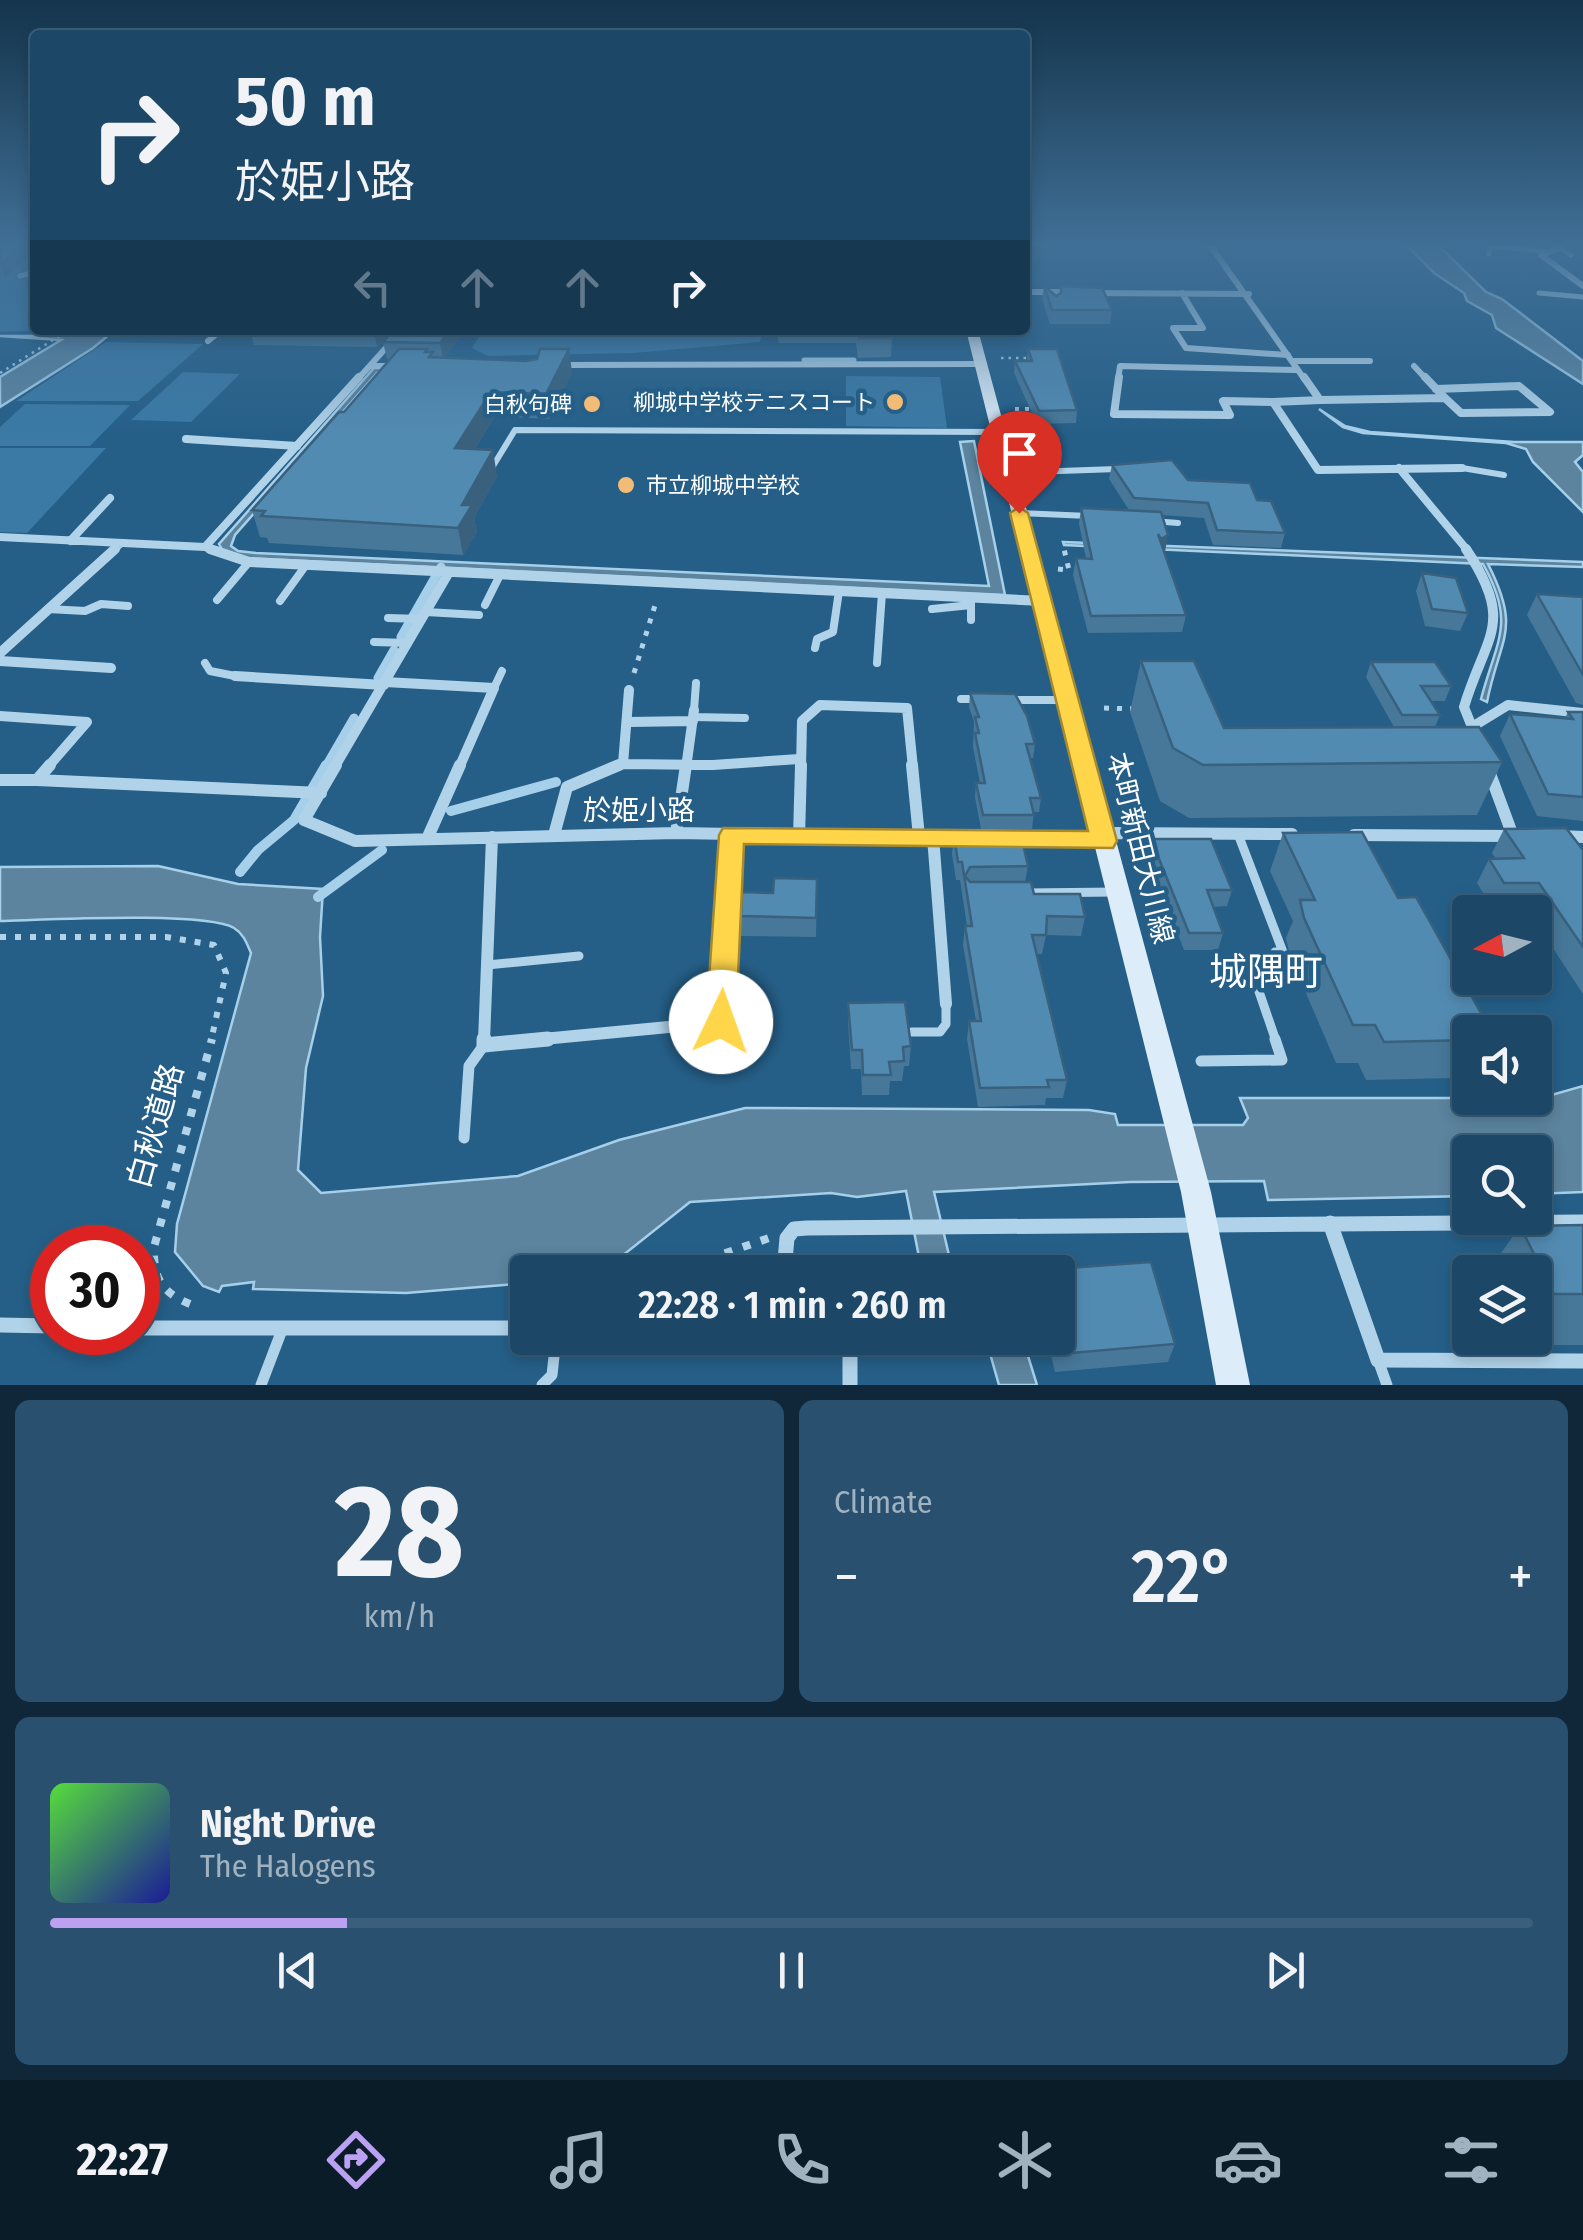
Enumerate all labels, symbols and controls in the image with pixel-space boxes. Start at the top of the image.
text: 50 m [235,60,376,144]
icon: right [70,70,200,200]
text: 於姫小路 [235,155,415,209]
icon: left [345,260,400,315]
icon: ahead [450,260,505,315]
icon: ahead [555,260,610,315]
icon: right [660,260,715,315]
place label: 柳城中学校テニスコート [633,389,875,416]
place label: 白秋句碑 [484,391,572,418]
marker: 柳城中学校テニスコート [884,391,906,413]
marker: 白秋句碑 [581,393,603,415]
pin [977,411,1062,514]
icon: arrive [992,426,1047,481]
place label: 市立柳城中学校 [646,472,800,499]
marker: 市立柳城中学校 [615,474,637,496]
street label: 本町新田大川線 [1101,749,1180,947]
street label: 於姫小路 [583,794,695,827]
north arrow [1452,895,1552,995]
map controls [1452,895,1552,1355]
district label: 城隅町 [1209,949,1323,995]
position arrow [669,970,773,1074]
button: sound [1452,1015,1552,1115]
street label: 白秋道路 [119,1059,191,1193]
button: search [1452,1135,1552,1235]
speed limit sign: 30 [30,1225,160,1355]
button: layers [1452,1255,1552,1355]
text: 22:28 · 1 min · 260 m [638,1282,947,1328]
text: 28 [335,1454,464,1610]
text: Climate [834,1483,933,1521]
text: 22° [1131,1532,1235,1622]
text: − [834,1544,859,1610]
text: + [1508,1544,1533,1610]
text: km/h [364,1597,435,1635]
text: Night Drive [200,1801,376,1847]
text: The Halogens [200,1847,376,1885]
icon: previous [270,1943,325,1998]
icon: pause [764,1943,819,1998]
icon: next [1258,1943,1313,1998]
icon: directions [321,2125,391,2195]
icon: music [544,2125,614,2195]
icon: phone [767,2125,837,2195]
icon: climate [990,2125,1060,2195]
icon: car [1213,2125,1283,2195]
icon: filters [1436,2125,1506,2195]
text: 22:27 [77,2133,168,2187]

